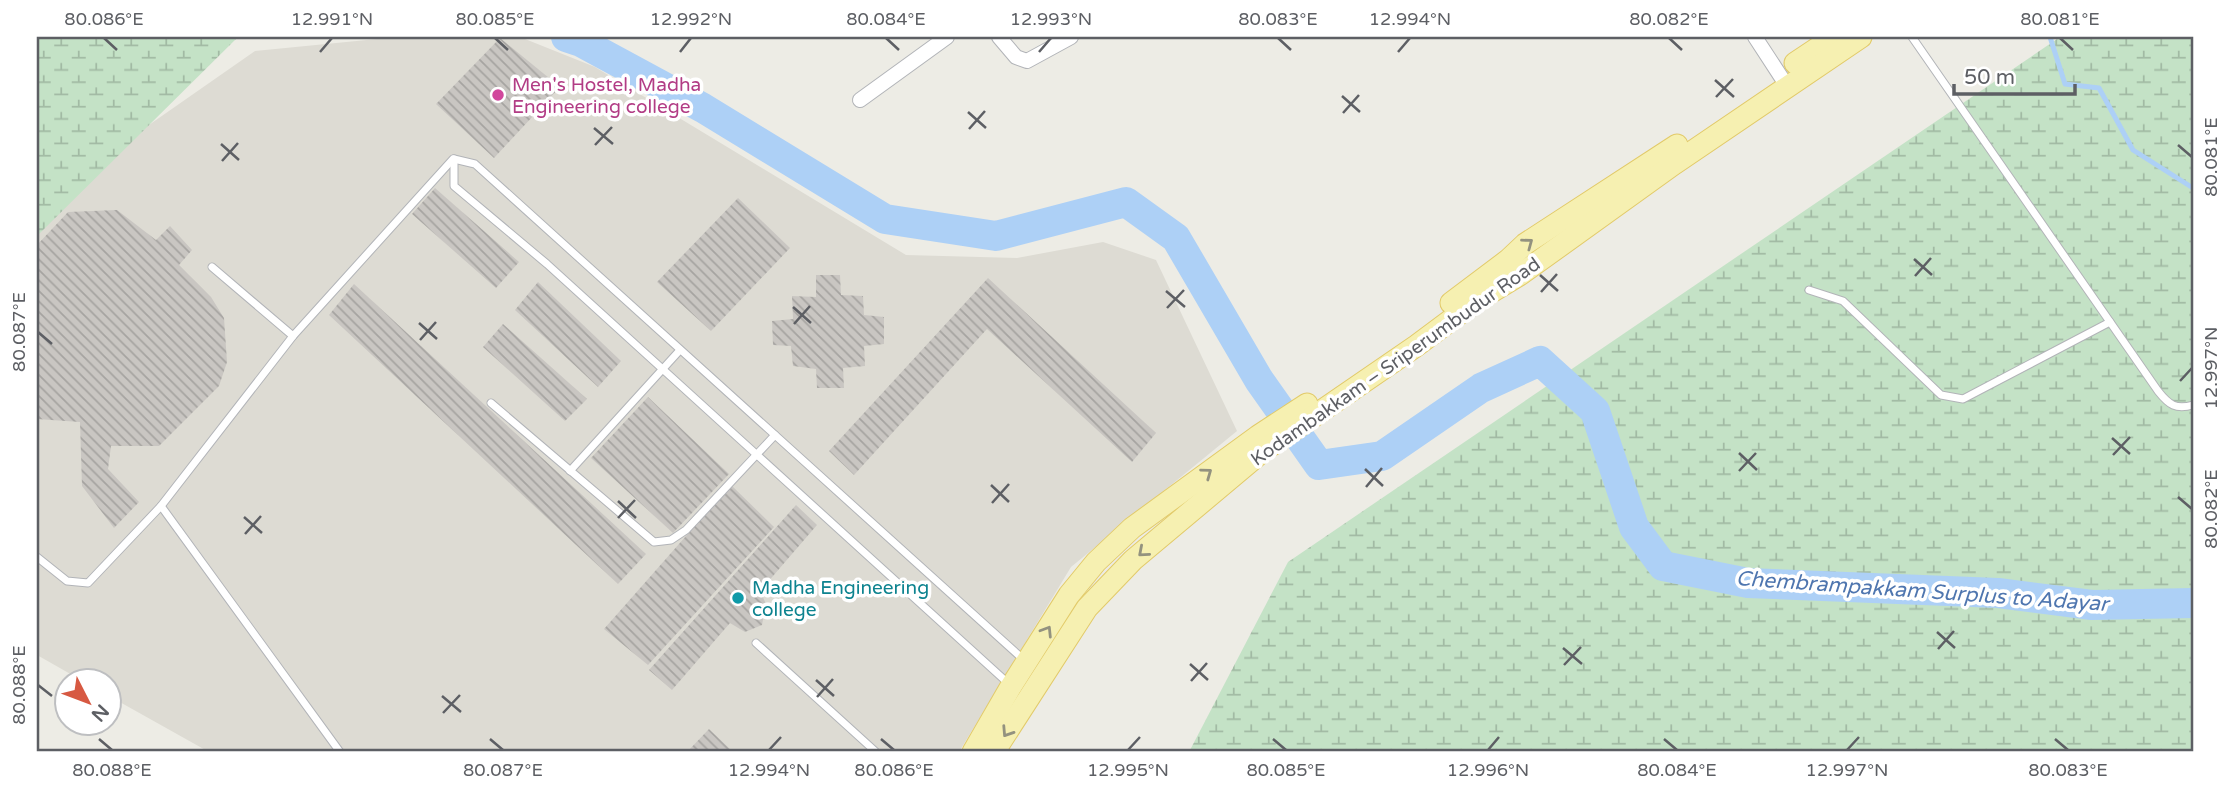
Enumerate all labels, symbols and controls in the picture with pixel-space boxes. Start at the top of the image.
text: 80.086°E [64,8,144,30]
text: 12.991°N [291,8,373,30]
text: 80.085°E [455,8,535,30]
text: 12.992°N [650,8,732,30]
text: 80.084°E [846,8,926,30]
text: 12.993°N [1010,8,1092,30]
text: 80.083°E [1238,8,1318,30]
text: 12.994°N [1369,8,1451,30]
text: 80.082°E [1629,8,1709,30]
text: 80.081°E [2020,8,2100,30]
scale bar [1954,52,2074,96]
text: 50 m [1964,65,2015,90]
place label: Men's Hostel, Madha Engineering college [512,74,701,118]
marker: Men's Hostel, Madha Engineering college [490,87,506,103]
text: 80.081°E [2200,117,2222,197]
one-way arrow [1520,239,1533,252]
street label: Kodambakkam – Sriperumbudur Road [1247,253,1545,471]
text: 80.087°E [8,292,30,372]
text: 12.997°N [2200,327,2222,409]
one-way arrow [1199,469,1212,482]
text: 80.082°E [2200,469,2222,549]
one-way arrow [1138,544,1151,556]
water label: Chembrampakkam Surplus to Adayar [1735,566,2112,617]
place label: Madha Engineering college [752,577,929,621]
marker: Madha Engineering college [730,590,746,606]
one-way arrow [1038,626,1051,639]
text: 80.088°E [8,645,30,725]
north arrow [52,666,122,736]
text: N [87,700,113,726]
one-way arrow [1002,725,1015,738]
text: 80.088°E [72,759,152,781]
text: 80.087°E [463,759,543,781]
text: 12.994°N [728,759,810,781]
text: 80.086°E [854,759,934,781]
text: 12.995°N [1087,759,1169,781]
text: 80.085°E [1246,759,1326,781]
text: 12.996°N [1447,759,1529,781]
text: 80.084°E [1637,759,1717,781]
text: 12.997°N [1806,759,1888,781]
text: 80.083°E [2028,759,2108,781]

